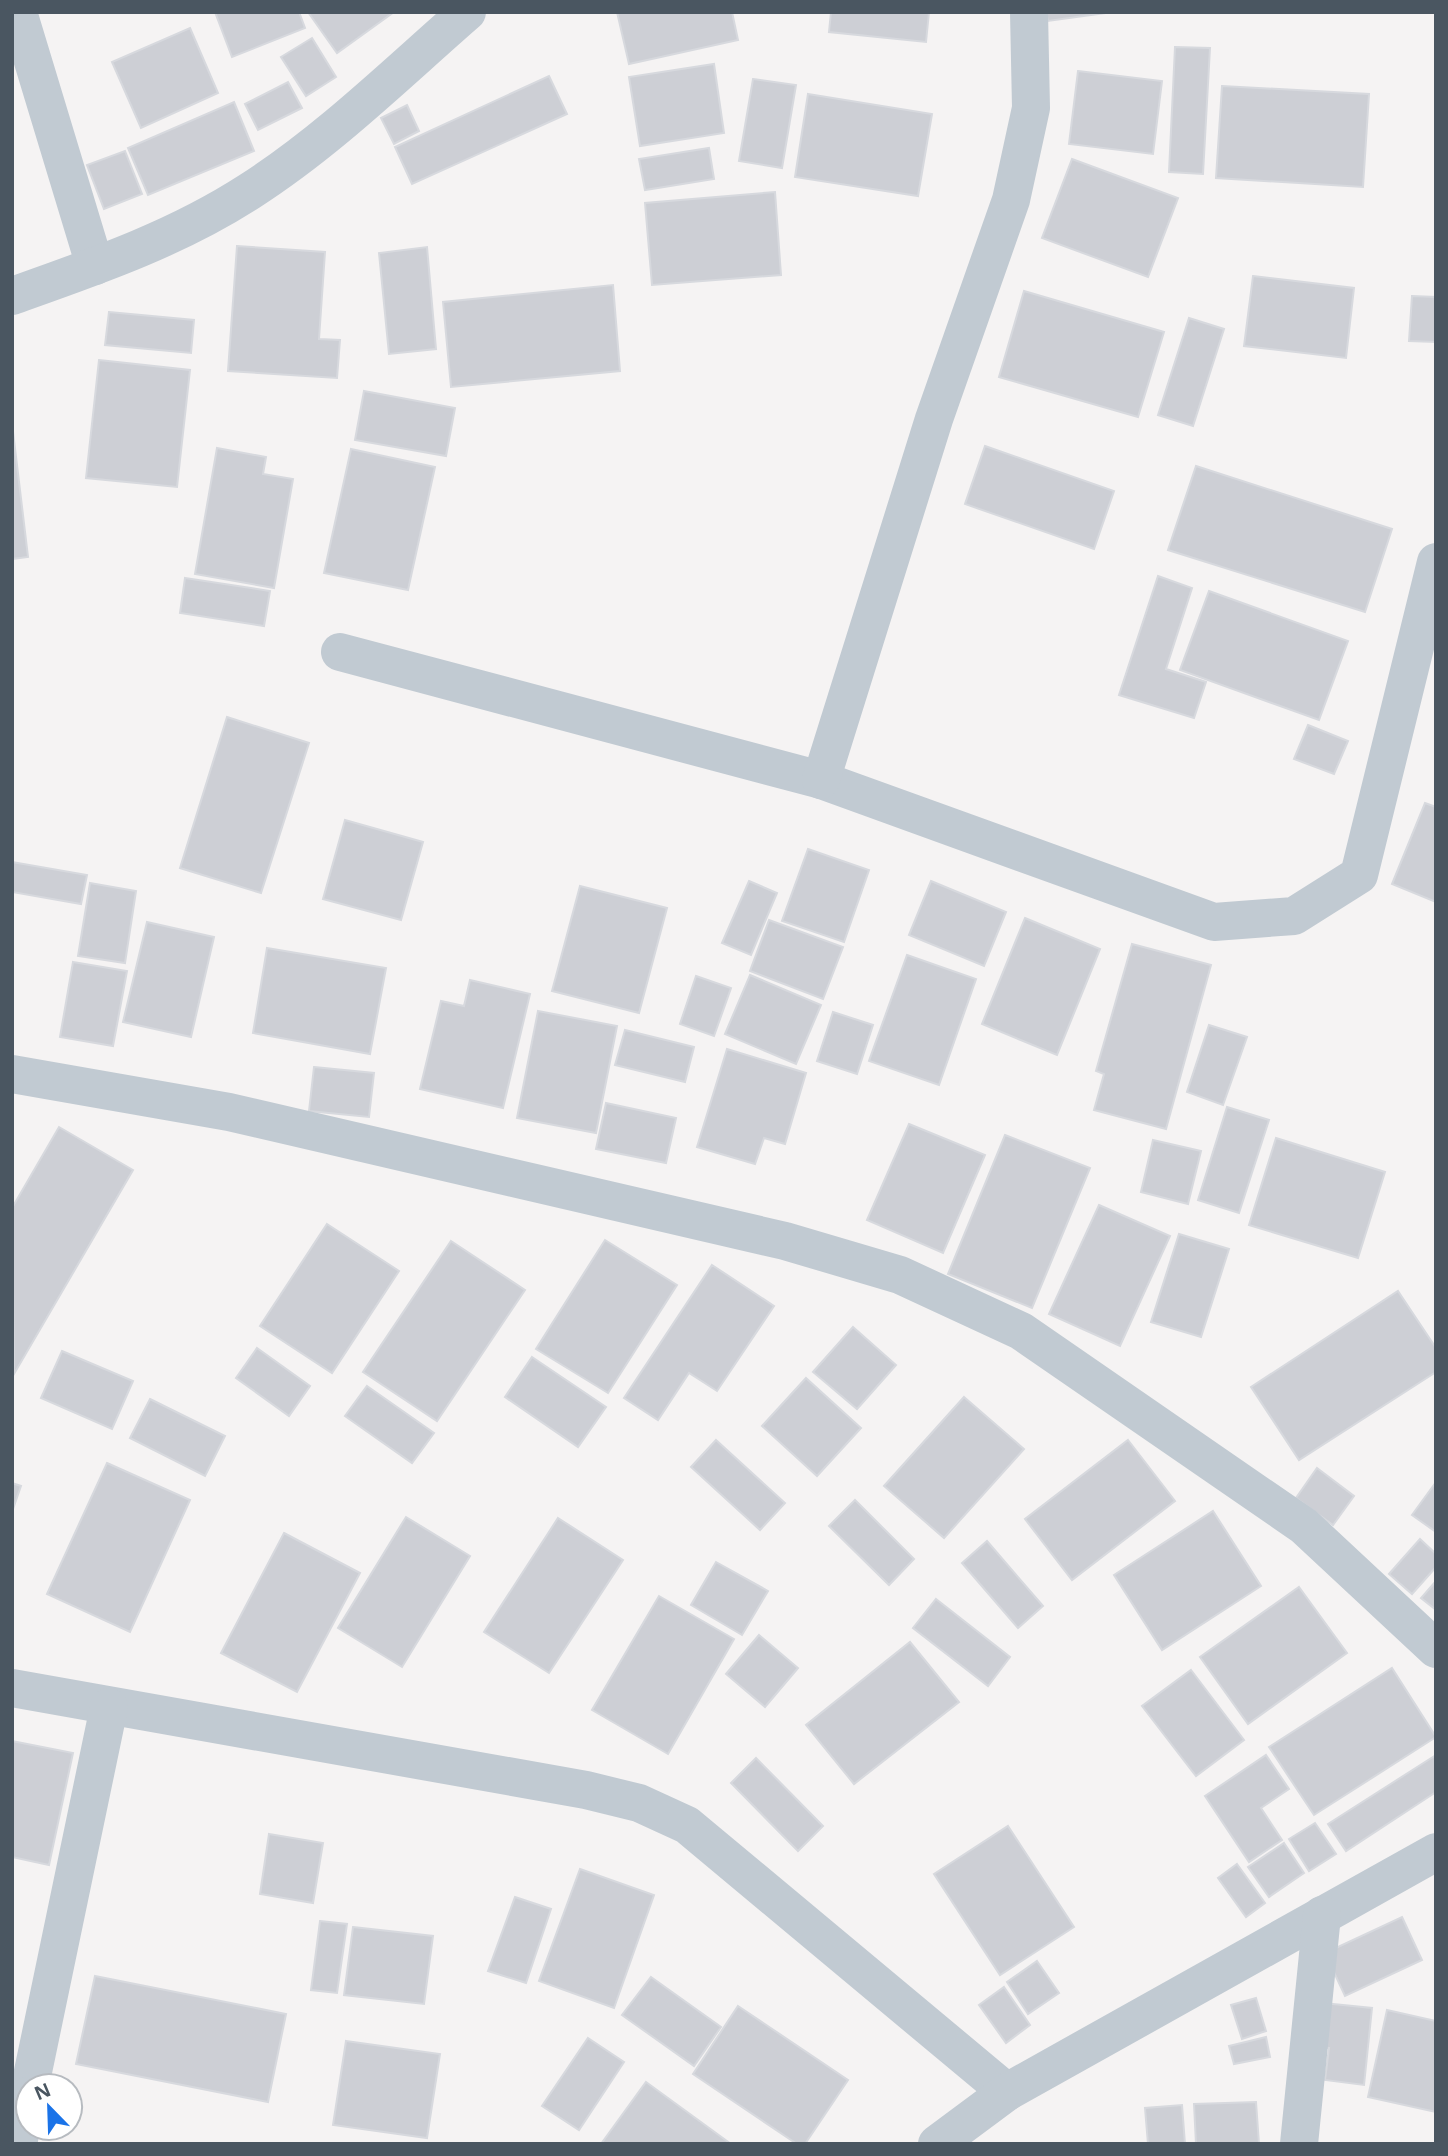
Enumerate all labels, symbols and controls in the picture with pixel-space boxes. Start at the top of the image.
north arrow [14,2072,84,2142]
text: N [30,2076,55,2106]

